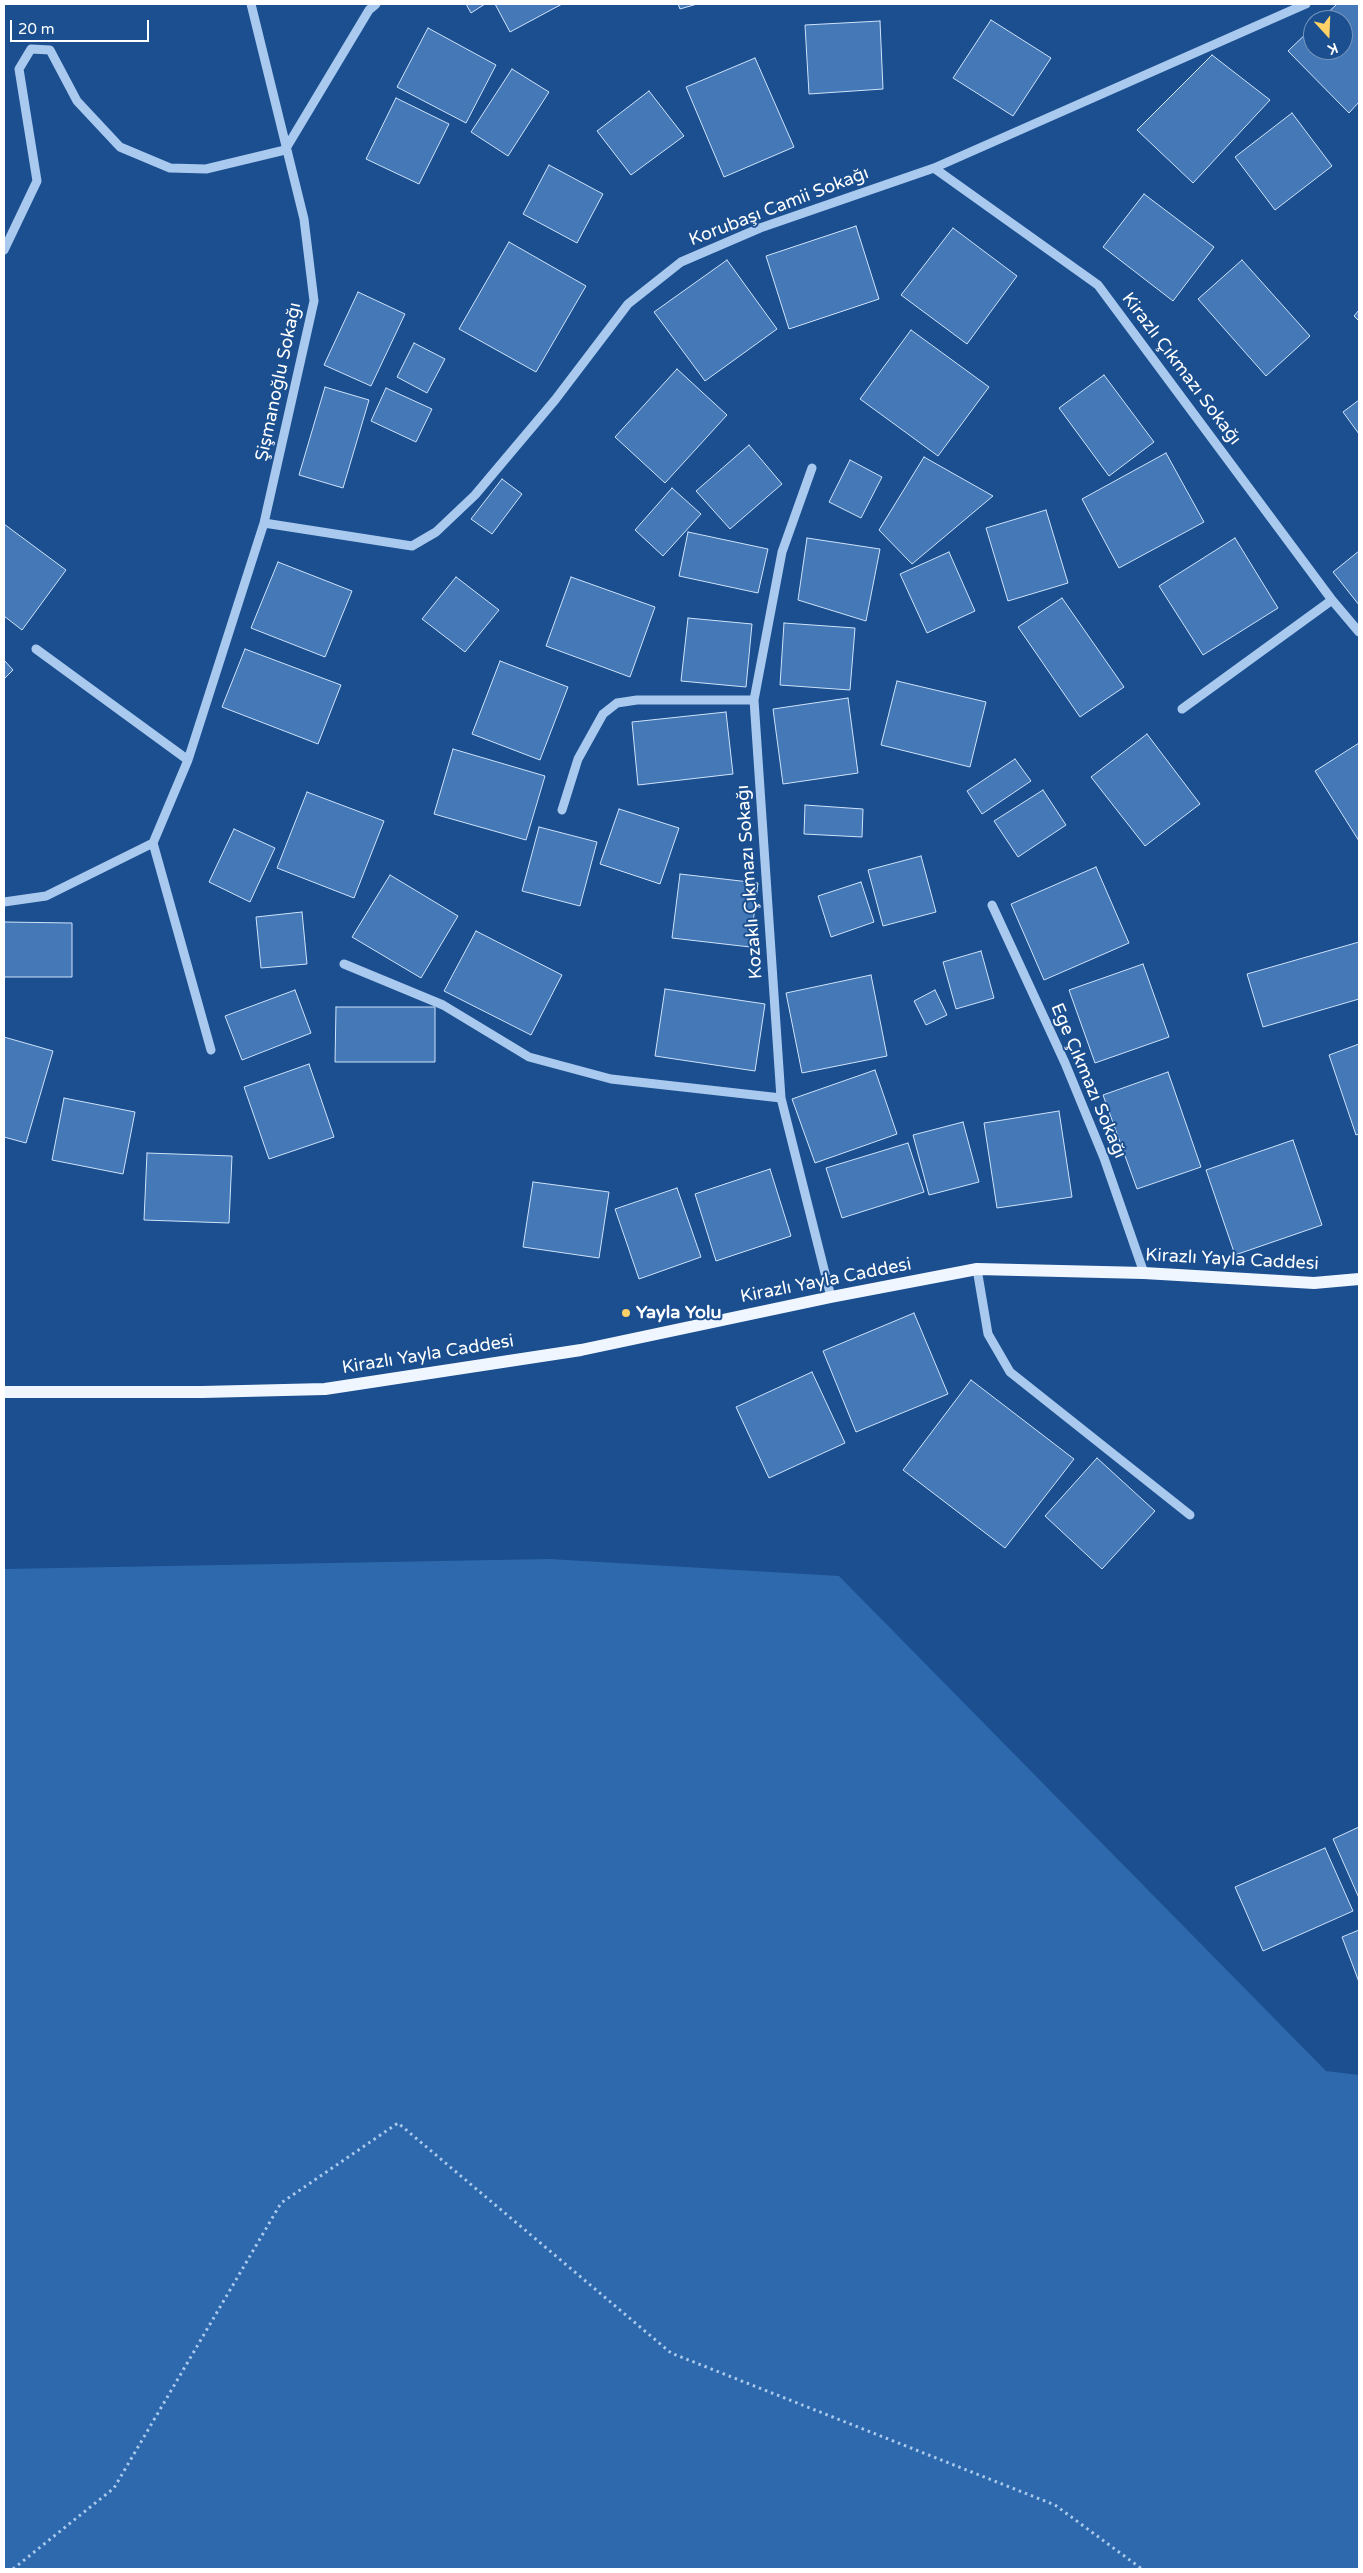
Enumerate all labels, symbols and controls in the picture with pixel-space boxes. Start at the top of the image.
scale bar [12,10,151,42]
north arrow [1303,10,1353,60]
text: 20 m [18,20,55,38]
text: K [1326,39,1340,58]
street label: Korubaşı Camii Sokağı [686,163,872,251]
street label: Kirazlı Çıkmazı Sokağı [1117,289,1245,449]
street label: Şişmanoğlu Sokağı [252,301,306,463]
street label: Kozaklı Çıkmazı Sokağı [732,784,768,980]
street label: Ege Çıkmazı Sokağı [1046,1000,1130,1162]
street label: Kirazlı Yayla Caddesi [1145,1245,1319,1275]
street label: Kirazlı Yayla Caddesi [739,1254,913,1308]
place label: Yayla Yolu [636,1302,721,1324]
marker: Yayla Yolu [620,1307,632,1319]
street label: Kirazlı Yayla Caddesi [341,1331,515,1379]

